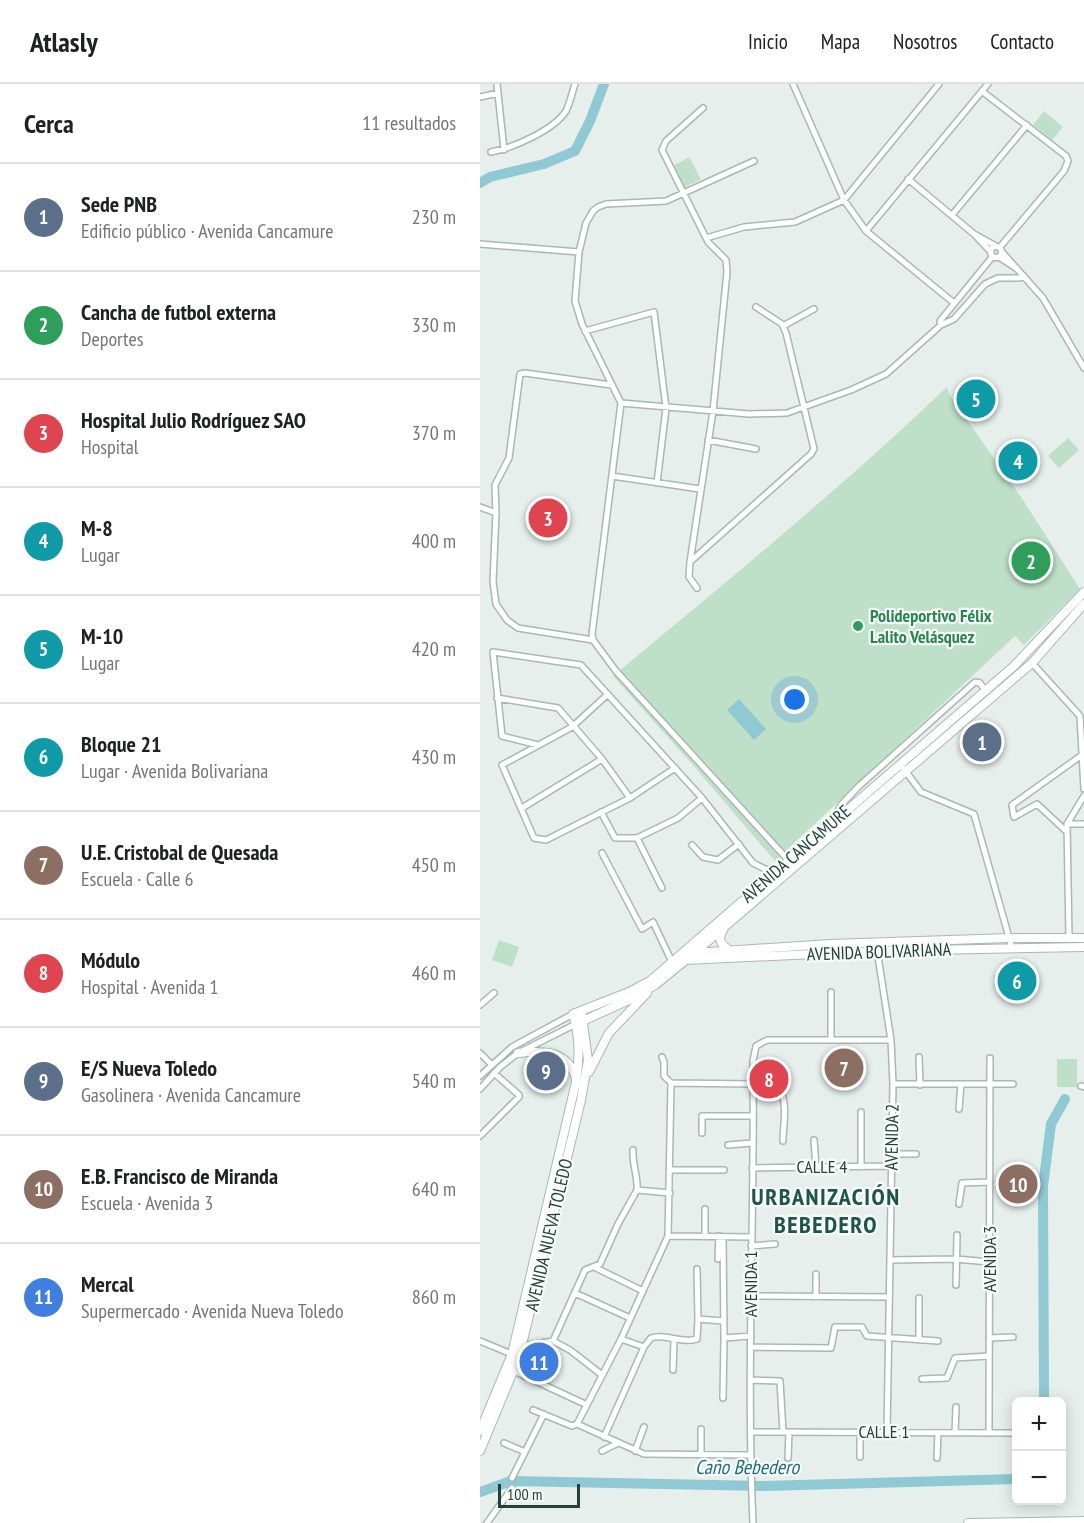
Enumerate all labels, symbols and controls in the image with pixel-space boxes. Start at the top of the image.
text: Atlasly [30,23,98,60]
text: Inicio [748,28,788,55]
text: Mapa [821,28,860,55]
text: Nosotros [893,28,957,55]
text: Contacto [990,28,1054,55]
text: Cerca [24,107,74,140]
text: 11 resultados [362,110,456,136]
text: Sede PNB [81,190,157,218]
text: 1 [39,204,48,230]
text: 230 m [412,204,456,230]
text: Edificio público · Avenida Cancamure [81,218,333,244]
text: Cancha de futbol externa [81,298,276,326]
text: 2 [39,312,48,338]
text: 330 m [412,312,456,338]
text: Deportes [81,326,143,352]
pin: 5 [956,376,996,422]
text: Hospital Julio Rodríguez SAO [81,406,306,434]
text: 3 [39,420,48,446]
text: 370 m [412,420,456,446]
text: Hospital [81,434,138,460]
pin: 4 [998,438,1038,484]
pin: 3 [528,496,568,540]
text: M-8 [81,514,113,542]
text: 4 [39,528,48,554]
text: 400 m [412,528,456,554]
pin: 2 [1012,538,1050,584]
text: Lugar [81,542,120,568]
place label: Polideportivo Félix Lalito Velásquez [870,604,992,648]
marker: Polideportivo Félix Lalito Velásquez [851,619,865,633]
text: M-10 [81,622,123,650]
text: 5 [39,636,48,662]
text: 420 m [412,636,456,662]
text: Lugar [81,650,120,676]
your location [780,685,809,714]
pin: 1 [962,720,1002,764]
text: Bloque 21 [81,730,161,758]
text: 6 [39,744,48,770]
text: 430 m [412,744,456,770]
text: Lugar · Avenida Bolivariana [81,758,268,784]
street label: AVENIDA CANCAMURE [736,800,855,908]
text: U.E. Cristobal de Quesada [81,838,278,866]
text: 7 [39,852,48,878]
text: 450 m [412,852,456,878]
text: Escuela · Calle 6 [81,866,194,892]
street label: AVENIDA BOLIVARIANA [806,937,952,966]
text: Módulo [81,946,140,974]
pin: 6 [998,958,1036,1004]
text: 8 [39,960,48,986]
text: 460 m [412,960,456,986]
text: Hospital · Avenida 1 [81,974,218,1000]
pin: 7 [824,1046,864,1090]
pin: 9 [526,1048,566,1094]
text: E/S Nueva Toledo [81,1054,217,1082]
pin: 8 [750,1056,788,1102]
text: 9 [39,1068,48,1094]
text: 540 m [412,1068,456,1094]
text: Gasolinera · Avenida Cancamure [81,1082,301,1108]
street label: AVENIDA 2 [879,1103,904,1171]
street label: CALLE 4 [797,1155,847,1178]
street label: AVENIDA NUEVA TOLEDO [520,1156,577,1313]
text: E.B. Francisco de Miranda [81,1162,278,1190]
pin: 10 [998,1162,1038,1206]
text: 10 [34,1176,53,1202]
text: 640 m [412,1176,456,1202]
district label: URBANIZACIÓN BEBEDERO [751,1181,901,1240]
text: Escuela · Avenida 3 [81,1190,213,1216]
street label: AVENIDA 3 [978,1226,1001,1292]
street label: AVENIDA 1 [739,1251,762,1317]
text: Mercal [81,1270,134,1298]
text: 11 [34,1284,53,1310]
text: 860 m [412,1284,456,1310]
text: Supermercado · Avenida Nueva Toledo [81,1298,344,1324]
pin: 11 [520,1340,558,1384]
map controls [1012,1397,1066,1505]
button: + [1012,1397,1066,1451]
street label: CALLE 1 [859,1420,909,1443]
button: − [1012,1451,1066,1505]
water label: Caño Bebedero [695,1454,800,1480]
scale bar [498,1481,580,1508]
text: 100 m [507,1484,542,1504]

